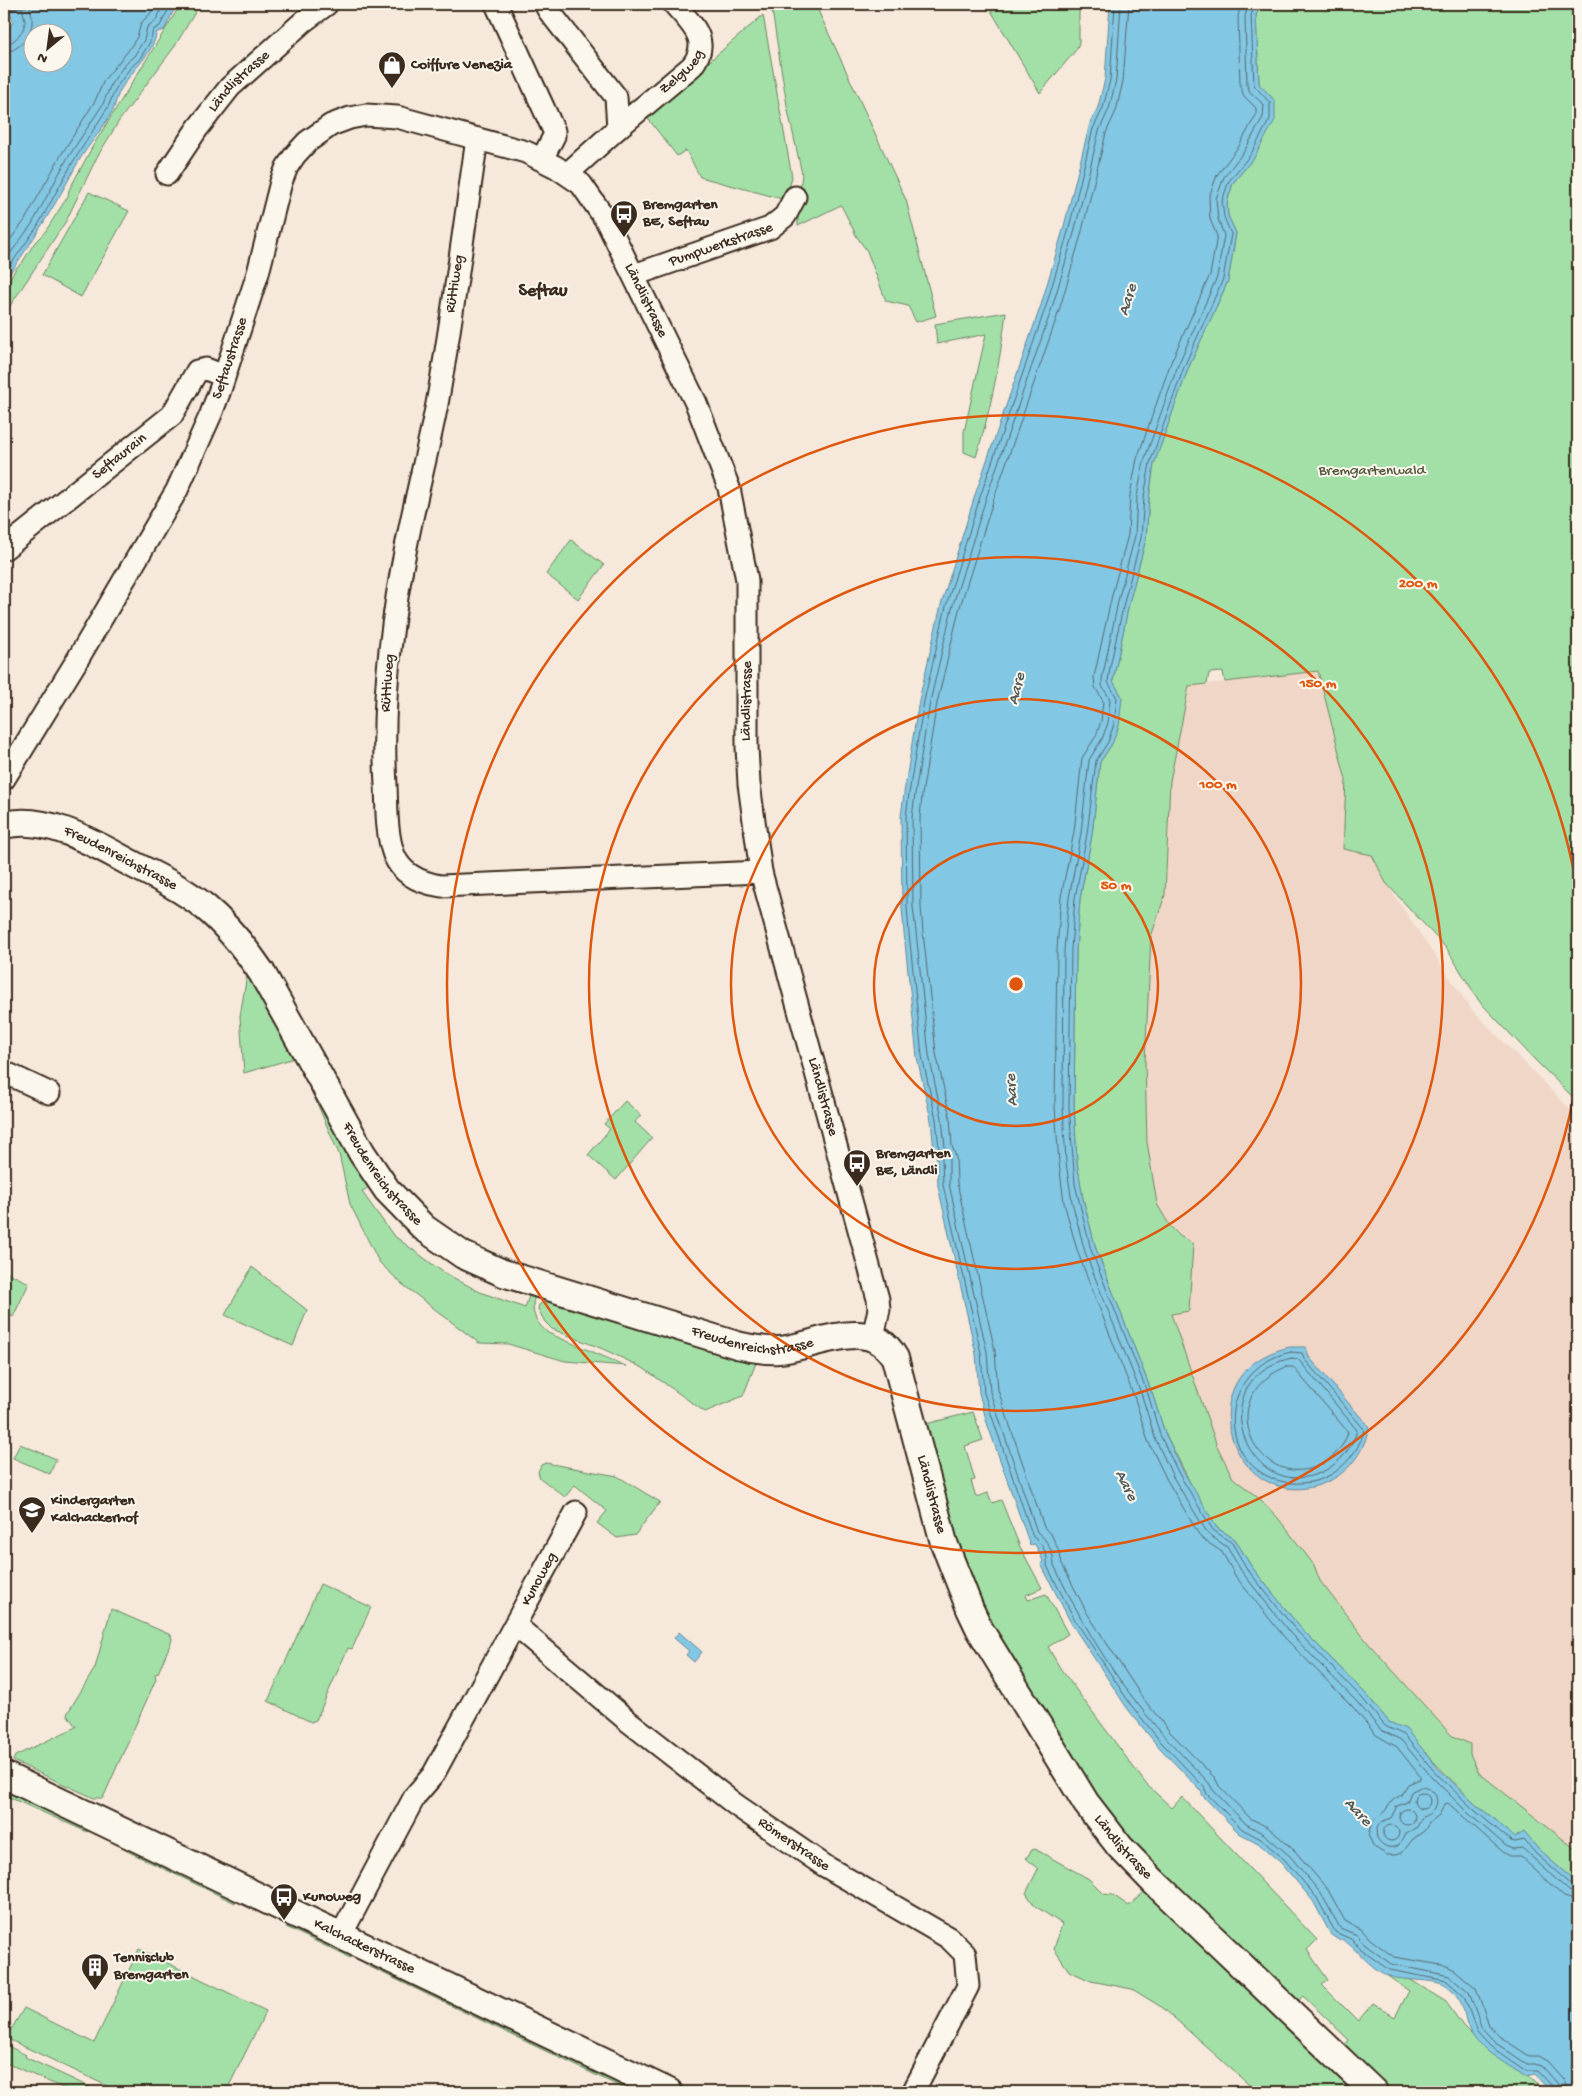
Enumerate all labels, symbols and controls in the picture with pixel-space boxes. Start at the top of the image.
north arrow [22,22,72,72]
street label: Ländlistrasse [205,46,274,116]
text: N [35,48,51,67]
street label: Zelgweg [656,48,708,98]
shop icon: Coiffure Venezia [377,50,407,89]
place label: Coiffure Venezia [410,56,513,74]
place label: Bremgarten BE, Seftau [642,196,718,231]
bus stop icon: Bremgarten BE, Seftau [609,199,639,238]
street label: Pumpwerkstrasse [666,219,776,272]
street label: Rüttiweg [442,254,468,314]
street label: Ländlistrasse [620,261,672,341]
district label: Seftau [519,281,568,302]
water label: Aare [1115,281,1143,318]
street label: Seftaustrasse [208,315,252,402]
street label: Seftaurain [89,429,151,484]
park label: Bremgartenwald [1318,462,1426,480]
text: 200 m [1399,575,1438,593]
street label: Rüttiweg [377,653,399,713]
street label: Ländlistrasse [737,660,757,741]
water label: Aare [1005,670,1031,707]
text: 150 m [1299,675,1337,693]
text: 100 m [1198,776,1237,794]
street label: Freudenreichstrasse [60,822,181,895]
text: 50 m [1101,877,1132,895]
centre of rings [1007,975,1025,993]
street label: Ländlistrasse [803,1056,842,1138]
water label: Aare [1002,1073,1024,1107]
street label: Freudenreichstrasse [337,1118,426,1230]
place label: Bremgarten BE, Ländli [875,1145,951,1180]
bus stop icon: Bremgarten BE, Ländli [842,1148,872,1187]
street label: Freudenreichstrasse [688,1322,816,1359]
street label: Ländlistrasse [912,1453,950,1536]
water label: Aare [1109,1467,1141,1505]
place label: Kindergarten Kalchackerhof [50,1492,139,1527]
school or university icon: Kindergarten Kalchackerhof [17,1495,47,1534]
street label: Kunoweg [518,1549,561,1609]
water label: Aare [1339,1795,1375,1832]
street label: Ländlistrasse [1090,1811,1156,1884]
street label: Römerstrasse [754,1813,833,1876]
bus stop icon: Kunoweg [269,1882,299,1921]
place label: Kunoweg [302,1888,362,1906]
street label: Kalchackerstrasse [310,1915,418,1979]
place label: Tennisclub Bremgarten [113,1949,189,1984]
building icon: Tennisclub Bremgarten [80,1952,110,1991]

